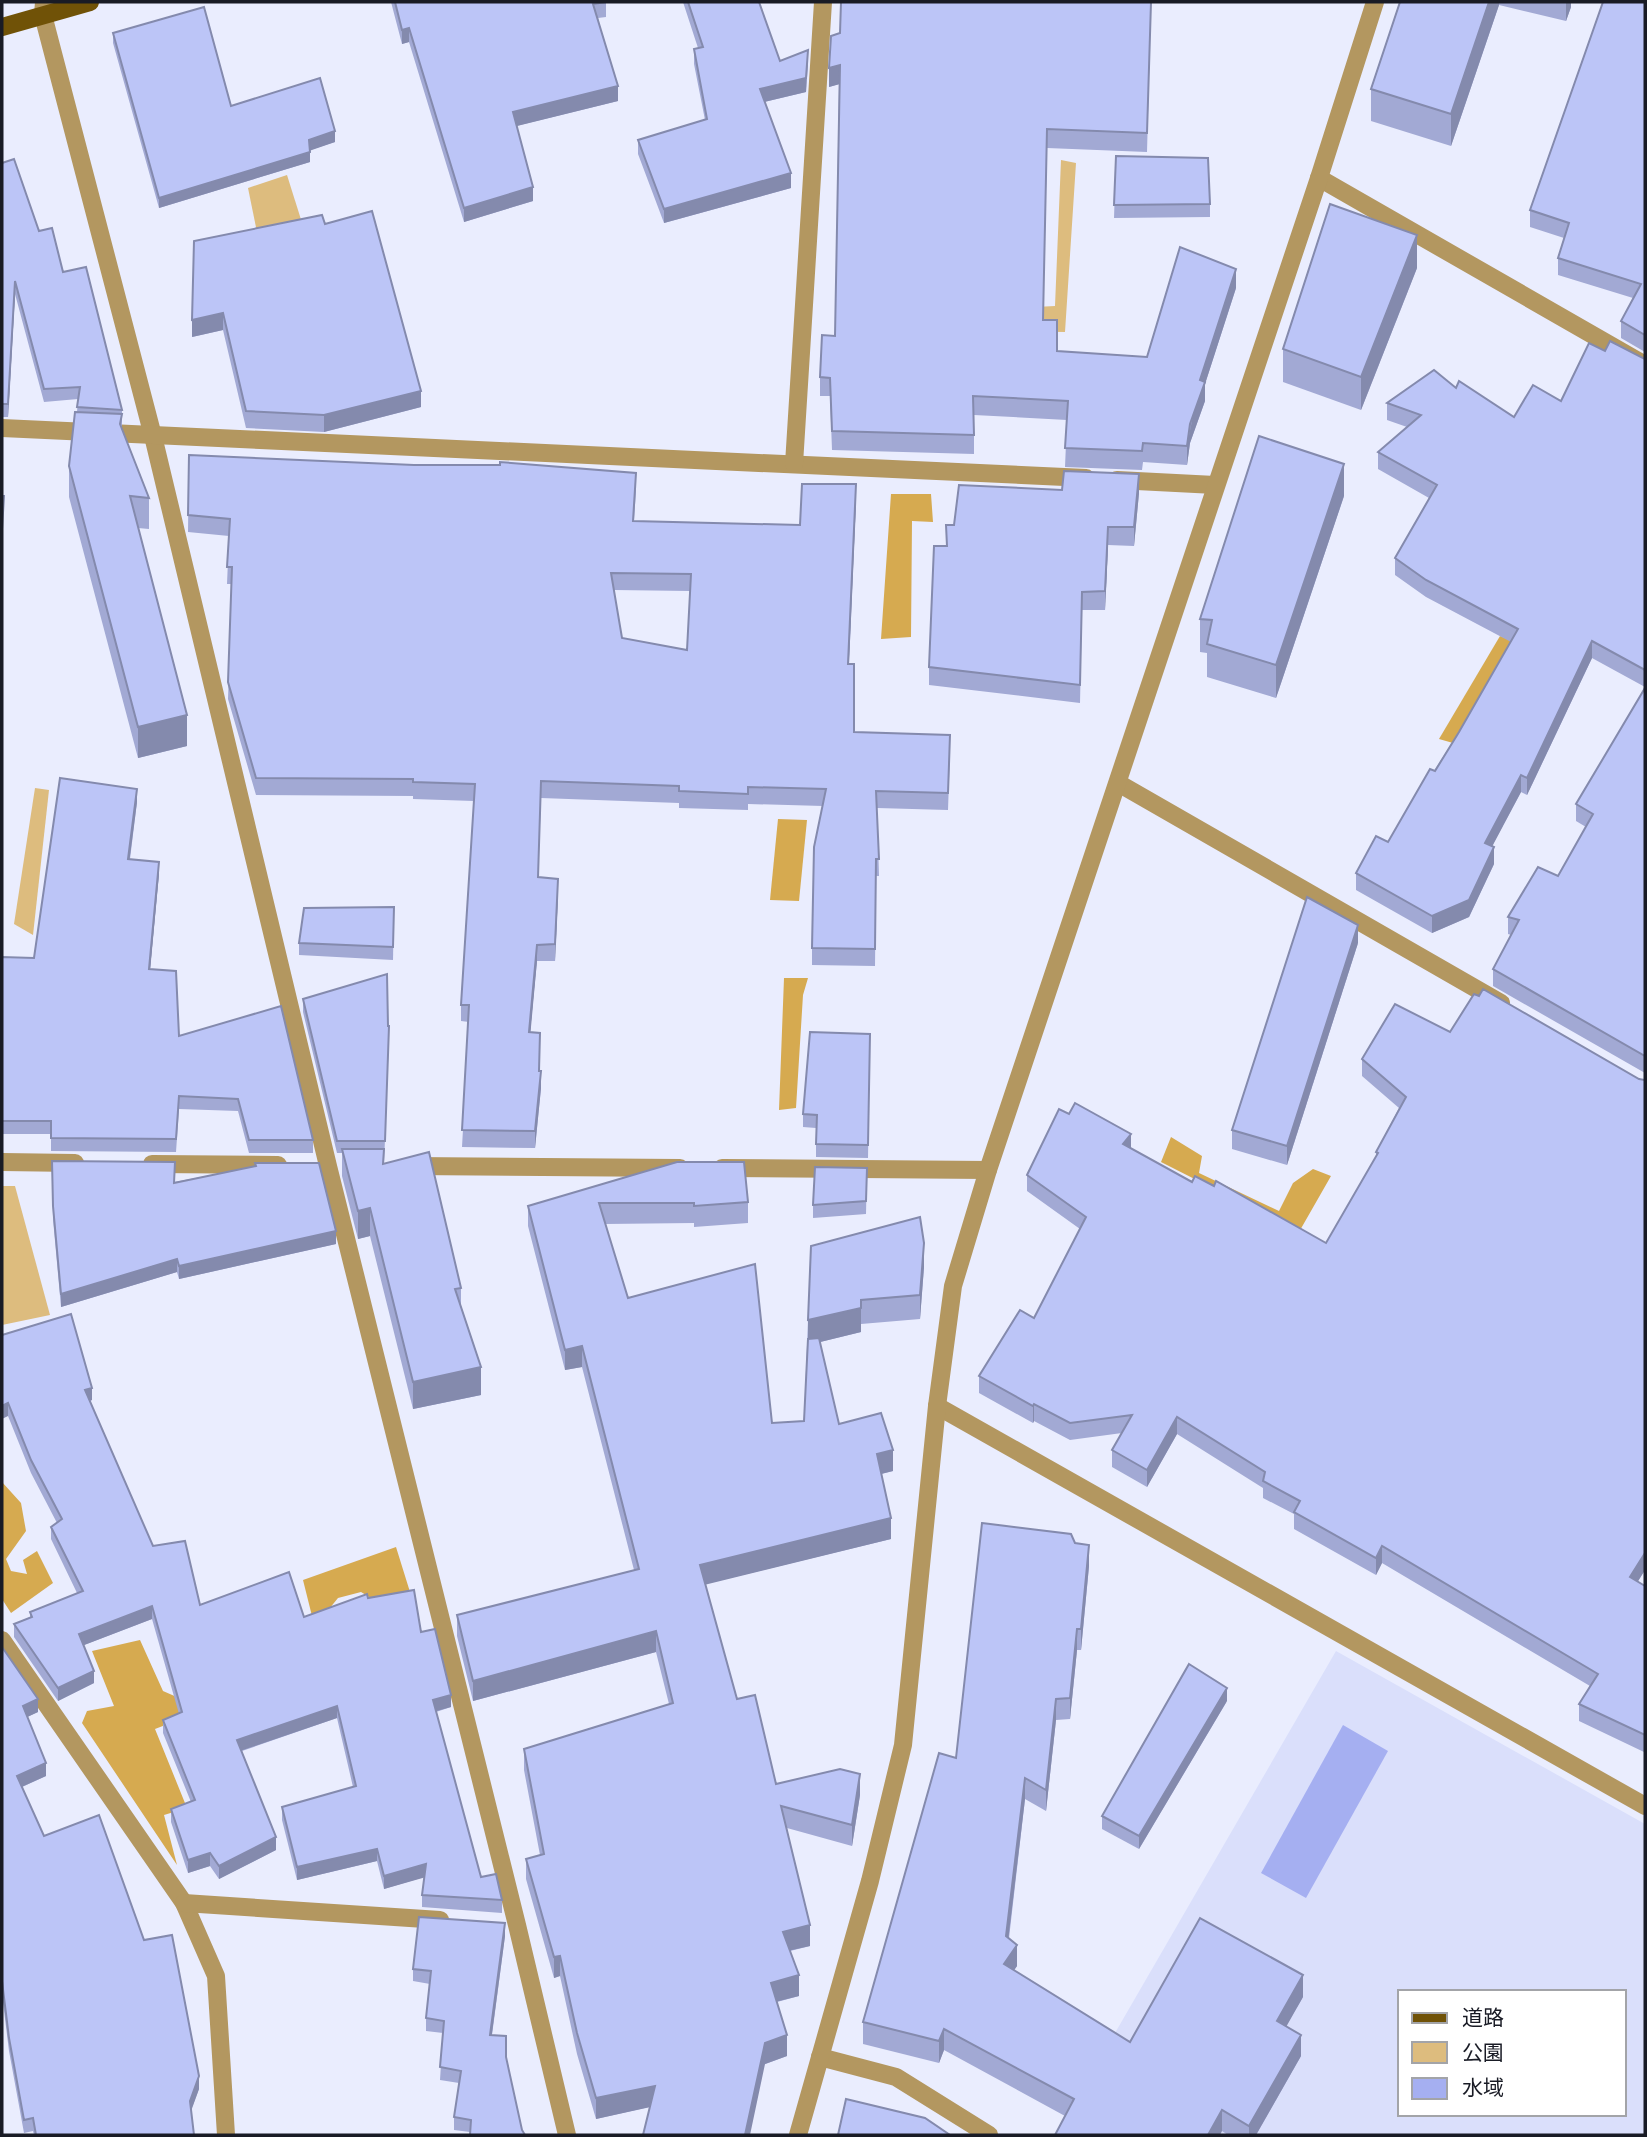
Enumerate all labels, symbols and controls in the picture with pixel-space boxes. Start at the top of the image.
legend [1398,1990,1626,2116]
text: 道路 [1462,2003,1504,2031]
text: 公園 [1462,2038,1504,2066]
text: 水域 [1462,2073,1504,2101]

